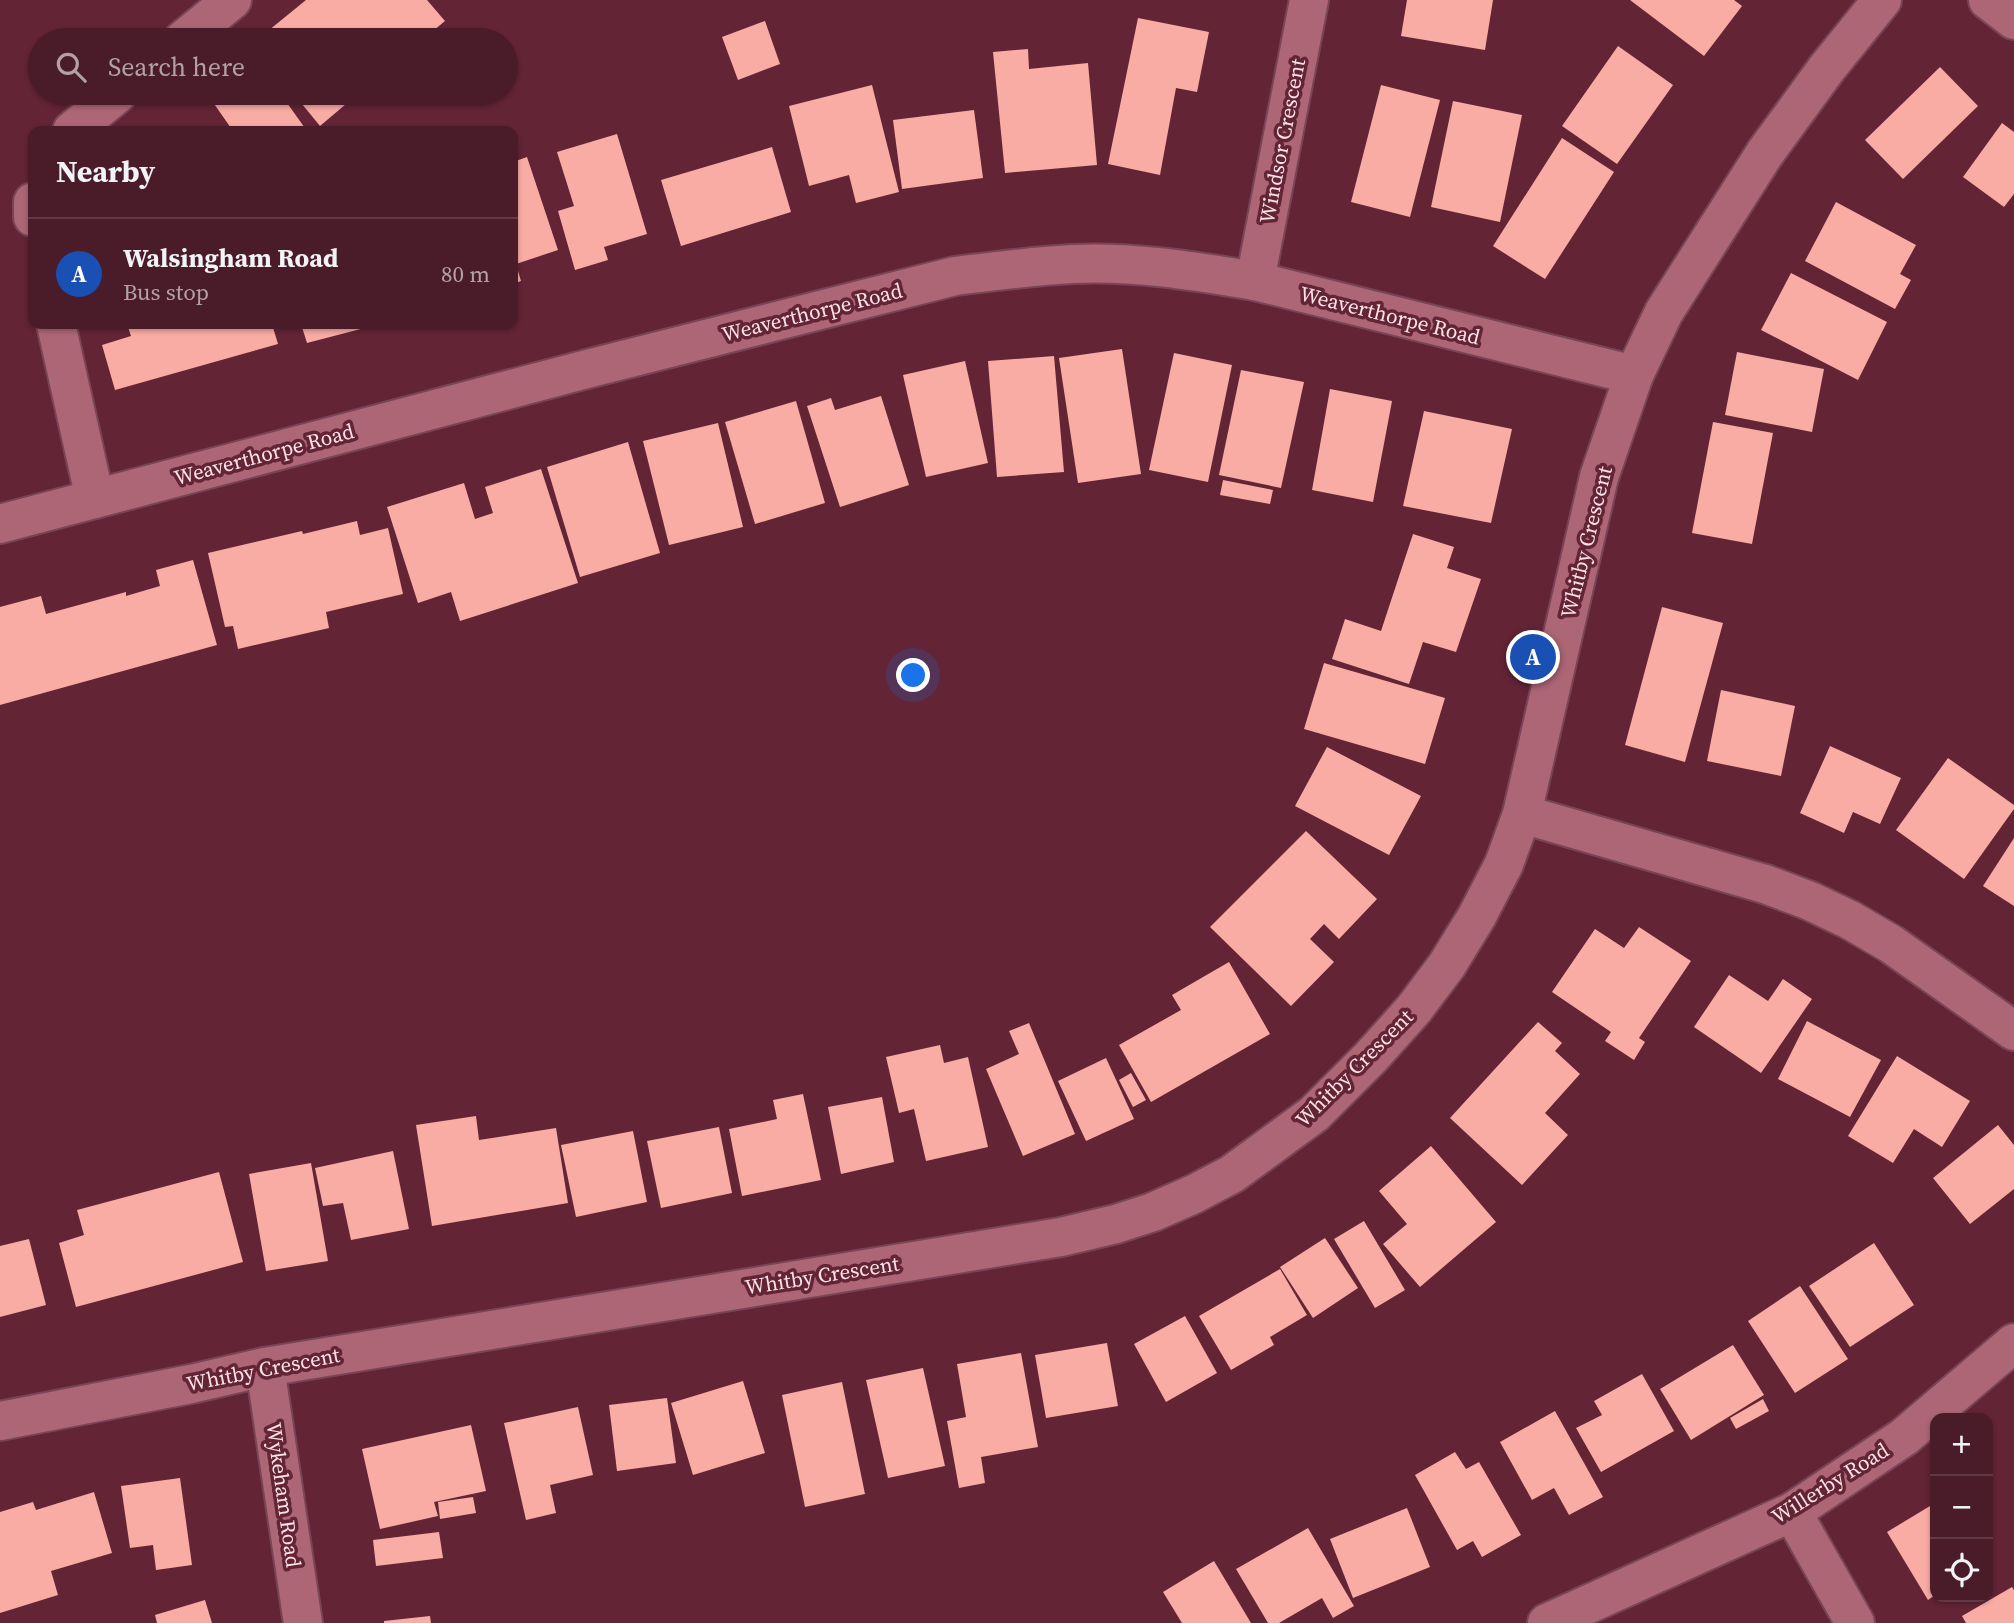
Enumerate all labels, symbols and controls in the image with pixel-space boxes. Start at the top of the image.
search box [28,28,518,105]
icon: search [52,48,90,86]
text: Search here [108,49,245,85]
street label: Windsor Crescent [1252,56,1312,226]
text: Nearby [56,151,155,192]
text: Walsingham Road [123,240,338,276]
text: A [71,258,87,290]
text: 80 m [441,258,490,290]
text: Bus stop [123,276,209,308]
street label: Weaverthorpe Road [719,276,905,348]
street label: Weaverthorpe Road [1297,279,1483,351]
street label: Weaverthorpe Road [171,416,357,492]
street label: Whitby Crescent [1553,463,1619,621]
pin: A [1510,631,1556,683]
your location [896,658,930,692]
street label: Whitby Crescent [1289,1003,1419,1133]
street label: Whitby Crescent [743,1248,901,1301]
street label: Whitby Crescent [184,1340,342,1398]
map controls [1930,1413,1993,1602]
button: + [1930,1413,1993,1476]
street label: Wykeham Road [259,1421,309,1569]
street label: Willerby Road [1766,1435,1894,1531]
button: − [1930,1476,1993,1539]
button: locate [1930,1539,1993,1602]

